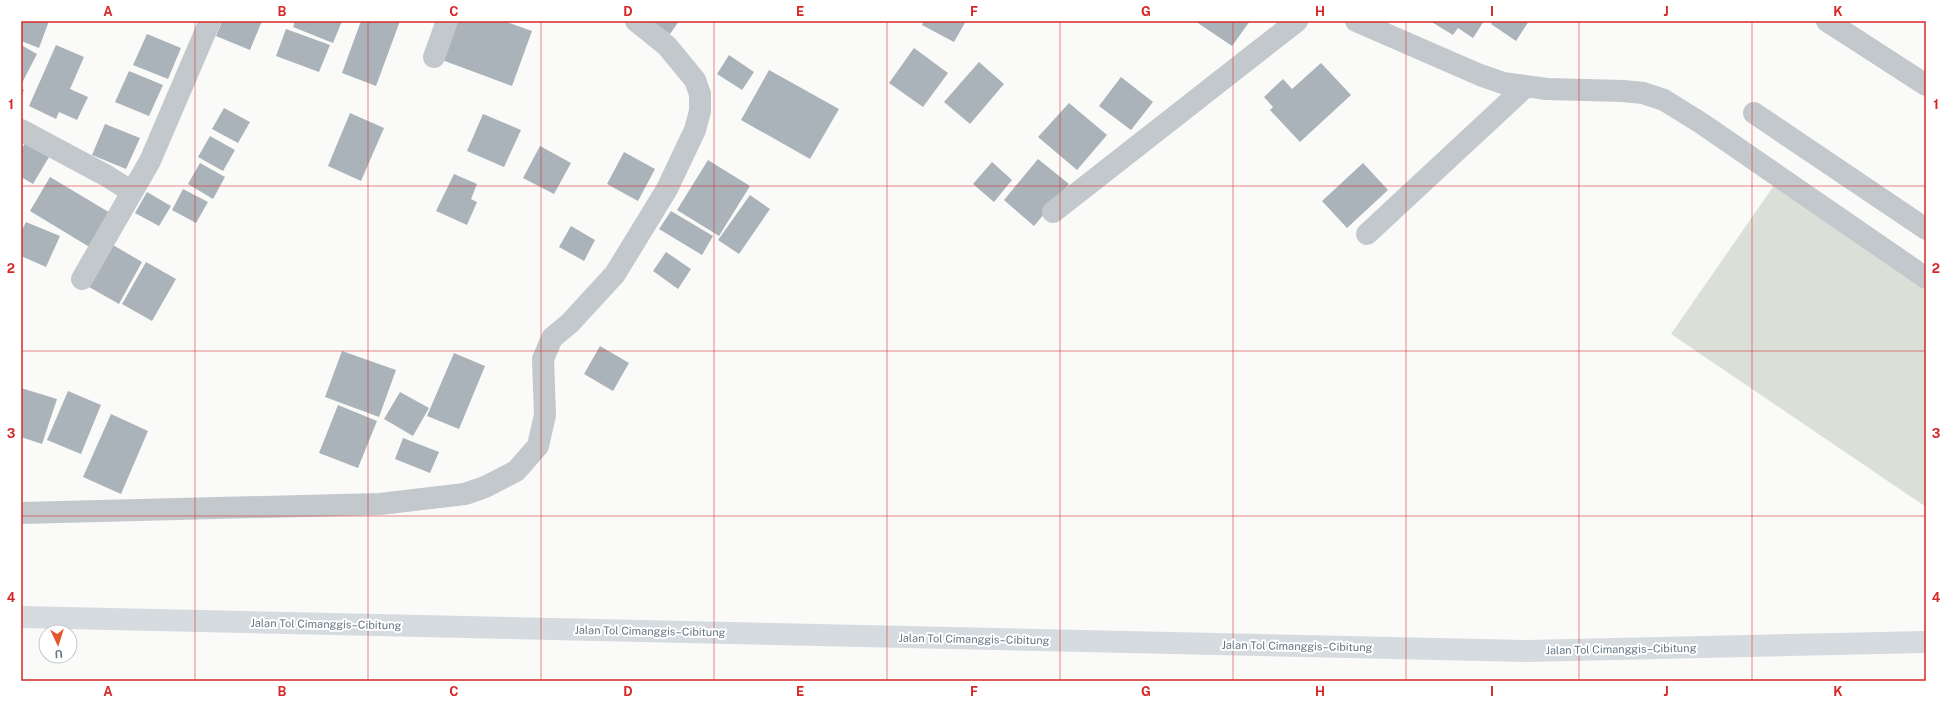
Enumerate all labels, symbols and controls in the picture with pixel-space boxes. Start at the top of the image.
text: A [103,4,113,19]
text: B [278,4,287,19]
text: C [449,4,459,19]
text: D [623,4,633,19]
text: E [796,4,804,19]
text: F [970,4,978,19]
text: G [1141,4,1151,19]
text: H [1315,4,1325,19]
text: I [1490,4,1494,19]
text: J [1663,4,1669,19]
text: K [1833,4,1843,19]
text: 1 [8,97,14,112]
text: 1 [1933,97,1939,112]
text: 2 [7,261,15,276]
text: 2 [1932,261,1940,276]
text: 3 [7,426,16,441]
text: 3 [1932,426,1941,441]
text: 4 [7,590,16,605]
text: 4 [1932,590,1941,605]
street label: Jalan Tol Cimanggis–Cibitung [250,617,402,631]
north arrow [38,624,78,664]
street label: Jalan Tol Cimanggis–Cibitung [574,624,726,638]
street label: Jalan Tol Cimanggis–Cibitung [898,632,1050,646]
street label: Jalan Tol Cimanggis–Cibitung [1221,639,1373,653]
street label: Jalan Tol Cimanggis–Cibitung [1545,642,1697,656]
text: U [54,648,63,660]
text: A [103,684,113,699]
text: B [278,684,287,699]
text: C [449,684,459,699]
text: D [623,684,633,699]
text: E [796,684,804,699]
text: F [970,684,978,699]
text: G [1141,684,1151,699]
text: H [1315,684,1325,699]
text: I [1490,684,1494,699]
text: J [1663,684,1669,699]
text: K [1833,684,1843,699]

